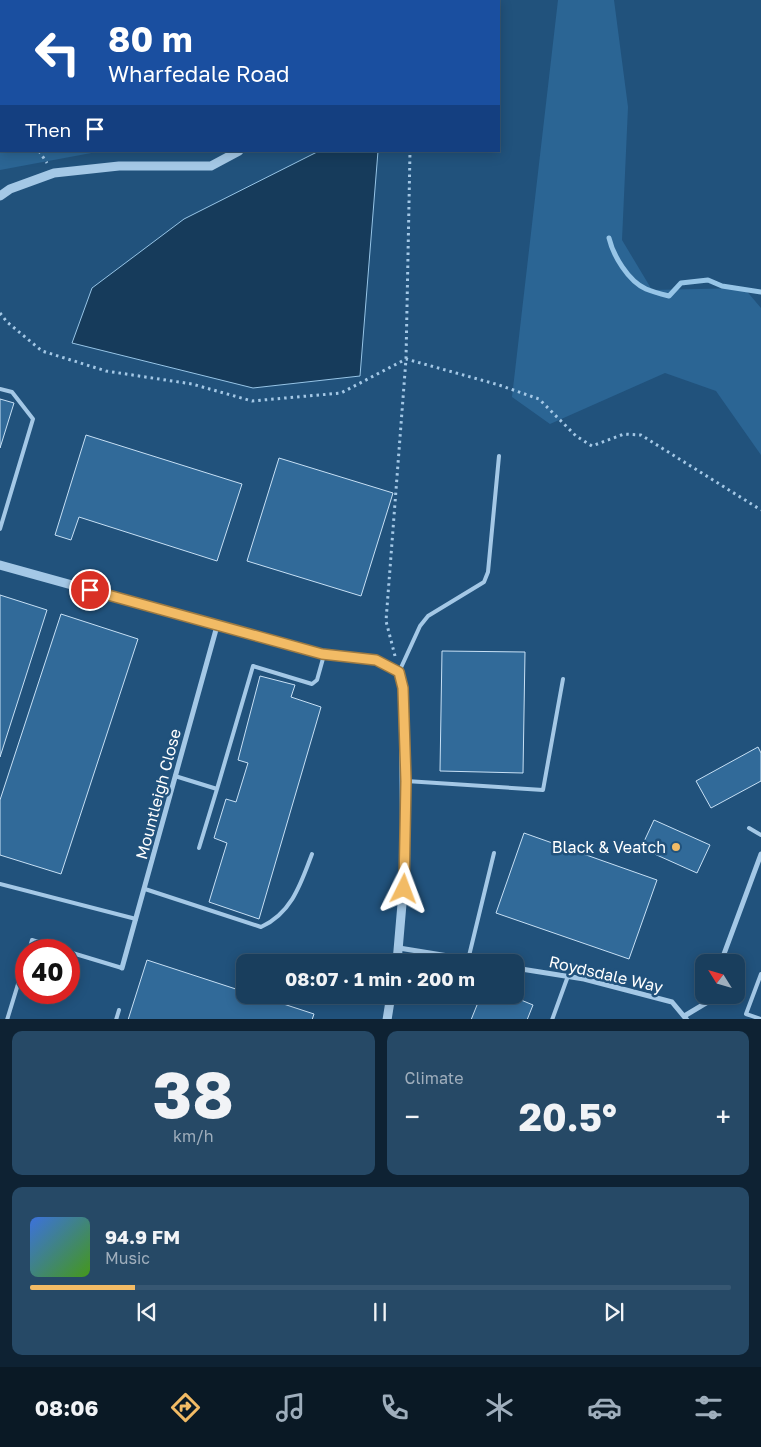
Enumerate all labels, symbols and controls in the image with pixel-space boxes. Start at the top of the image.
text: 80 m [108,18,193,60]
icon: left [25,20,90,85]
text: Wharfedale Road [108,60,290,87]
icon: arrive [81,115,109,143]
text: Then [25,118,71,141]
pin [69,569,111,611]
icon: arrive [76,576,104,604]
street label: Mountleigh Close [131,726,185,862]
place label: Black & Veatch [552,837,666,857]
marker: Black & Veatch [670,841,682,853]
position arrow [377,862,429,914]
speed limit sign: 40 [15,939,80,1004]
street label: Roydsdale Way [547,951,665,997]
north arrow [695,954,745,1004]
map controls [695,954,745,1004]
text: 08:07 · 1 min · 200 m [285,967,475,990]
text: 38 [153,1054,234,1132]
text: Climate [405,1068,464,1088]
text: 20.5° [519,1094,617,1139]
text: − [405,1100,420,1133]
text: + [716,1100,731,1133]
text: km/h [173,1126,214,1146]
text: 94.9 FM [105,1225,180,1248]
text: Music [105,1248,150,1268]
icon: previous [133,1298,161,1326]
icon: pause [366,1298,394,1326]
icon: next [600,1298,628,1326]
icon: directions [168,1390,203,1425]
icon: music [273,1390,308,1425]
icon: phone [377,1390,412,1425]
icon: climate [482,1390,517,1425]
icon: car [587,1390,622,1425]
icon: filters [691,1390,726,1425]
text: 08:06 [35,1394,99,1421]

